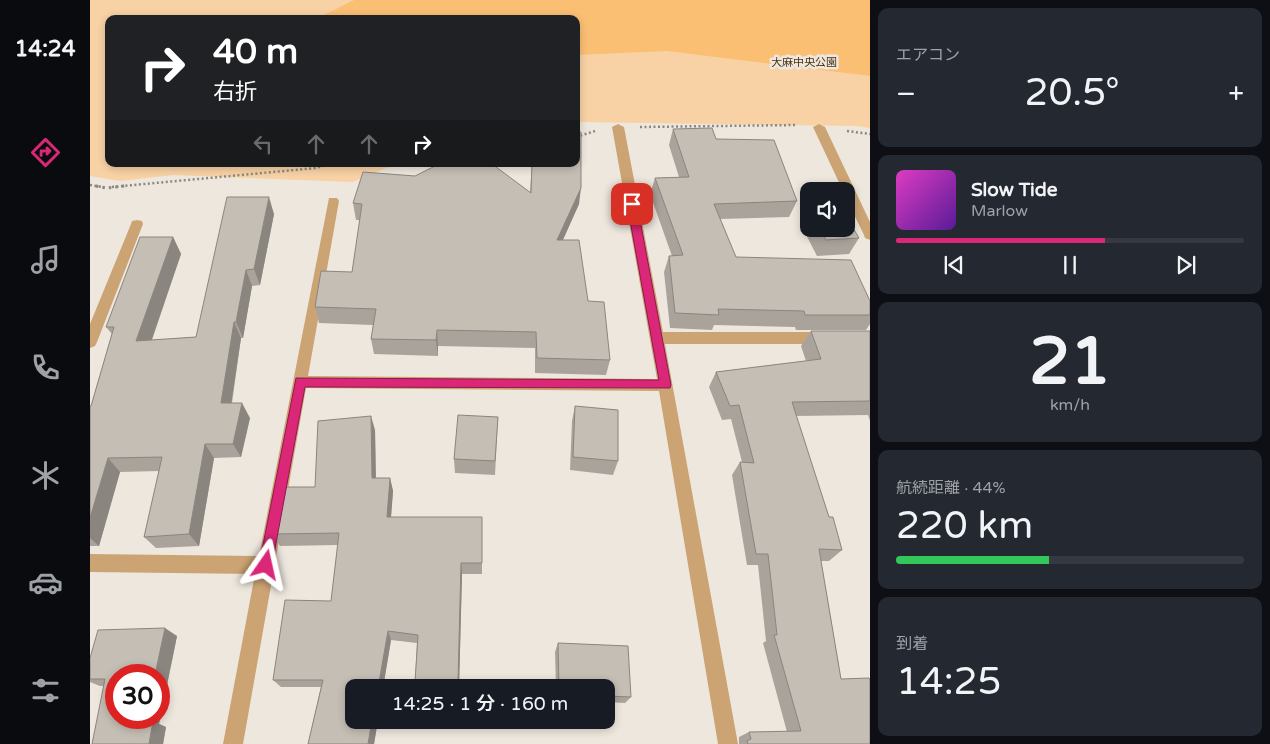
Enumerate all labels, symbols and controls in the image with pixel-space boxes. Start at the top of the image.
text: 40 m [213,31,298,73]
icon: right [130,35,195,100]
text: 14:24 [15,36,75,62]
text: エアコン [896,45,960,65]
park label: 大麻中央公園 [771,56,837,69]
text: 20.5° [1025,70,1120,116]
text: − [896,77,916,111]
text: + [1228,77,1244,111]
text: 右折 [213,79,257,105]
icon: left [249,130,277,158]
icon: ahead [302,130,330,158]
icon: ahead [355,130,383,158]
icon: right [408,130,436,158]
icon: directions [28,135,63,170]
text: Slow Tide [971,179,1058,201]
map controls [800,182,855,237]
button: sound [800,182,855,237]
pin [611,183,653,225]
icon: arrive [618,190,646,218]
text: Marlow [971,201,1028,221]
icon: music [28,242,63,277]
icon: previous [940,251,968,279]
icon: pause [1056,251,1084,279]
icon: next [1172,251,1200,279]
text: 21 [1029,323,1111,402]
icon: phone [28,350,63,385]
text: km/h [1050,395,1090,415]
icon: climate [28,458,63,493]
text: 航続距離 · 44% [896,478,1006,498]
text: 220 km [896,503,1033,549]
position arrow [239,538,291,590]
icon: car [28,565,63,600]
text: 到着 [896,634,928,654]
text: 14:25 [896,659,1001,705]
speed limit sign: 30 [105,664,170,729]
icon: filters [28,673,63,708]
text: 14:25 · 1 分 · 160 m [392,693,568,715]

